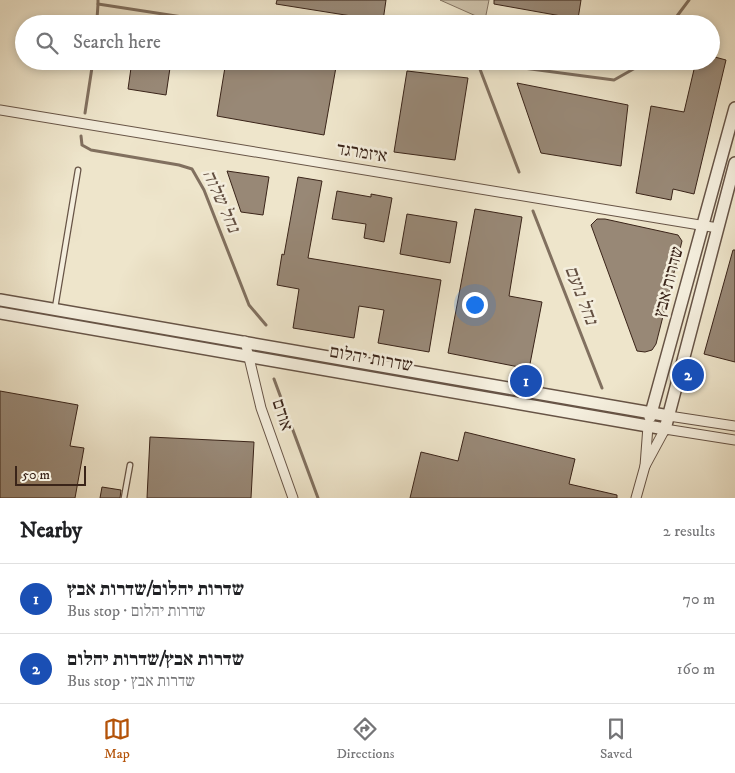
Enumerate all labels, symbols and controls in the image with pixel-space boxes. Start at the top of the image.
search box [15,15,720,70]
icon: search [33,29,61,57]
text: Search here [73,31,161,54]
street label: איזמרגד [335,138,389,168]
water label: נחל שלוה [197,166,246,237]
street label: שדרות אבץ [649,244,689,320]
water label: נחל נועם [559,262,603,329]
your location [462,292,488,318]
street label: שדרות יהלום [328,341,414,377]
pin: 2 [672,356,704,394]
pin: 1 [510,362,542,400]
street label: אודם [267,396,297,434]
scale bar [15,463,86,486]
text: 50 m [22,466,50,484]
text: Nearby [20,518,82,544]
text: 2 results [663,521,715,541]
text: שדרות יהלום/שדרות אבץ [67,578,244,601]
text: 1 [33,589,39,609]
text: 70 m [683,589,715,609]
text: Bus stop · שדרות יהלום [67,601,205,621]
text: שדרות אבץ/שדרות יהלום [67,648,244,671]
text: 2 [32,659,40,679]
text: 160 m [677,659,715,679]
text: Bus stop · שדרות אבץ [67,671,195,691]
tab: Map [103,715,131,763]
tab: Directions [336,715,394,763]
tab: Saved [600,715,632,763]

